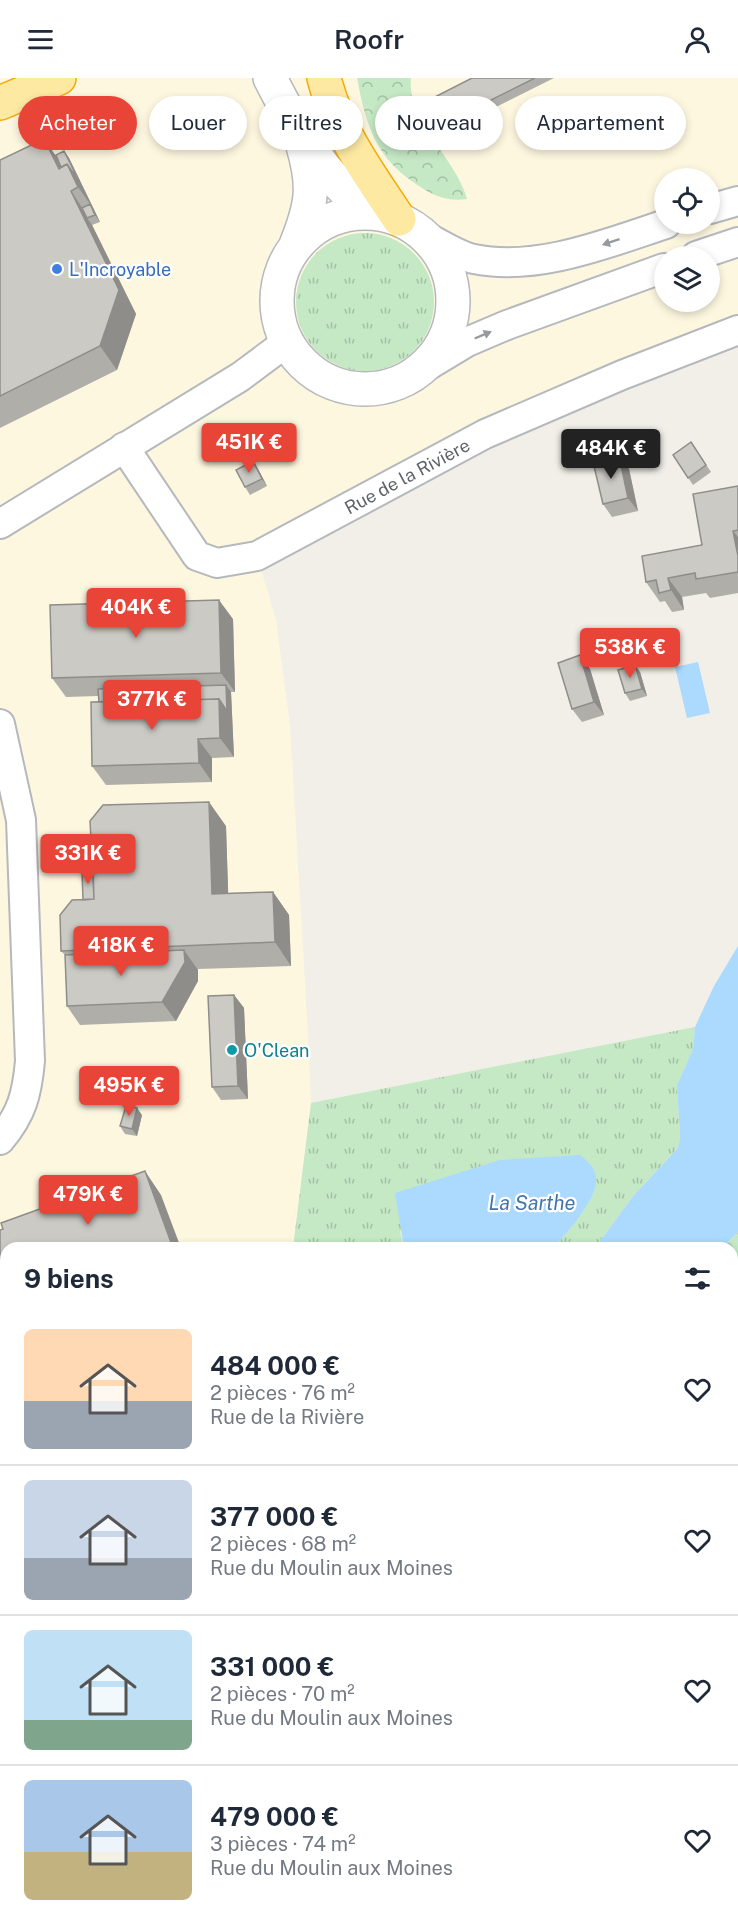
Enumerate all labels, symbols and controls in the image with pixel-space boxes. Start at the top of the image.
icon: menu [24,23,57,56]
text: Roofr [334,23,404,55]
icon: person [681,23,714,56]
chip: Acheter [18,96,137,150]
chip: Louer [149,96,247,150]
chip: Filtres [259,96,363,150]
chip: Nouveau [375,96,503,150]
chip: Appartement [515,96,686,150]
map controls [654,168,720,312]
button: locate [654,168,720,234]
one-way arrow [602,238,620,247]
button: layers [654,246,720,312]
place label: L'Incroyable [69,259,171,280]
marker: L'Incroyable [50,262,64,276]
one-way arrow [474,330,492,339]
pin: 451K € [200,423,298,474]
pin: 484K € [562,429,660,480]
text: 451K € [216,430,282,454]
street label: Rue de la Rivière [341,434,473,518]
text: 484K € [575,436,647,460]
pin: 404K € [87,588,185,639]
text: 404K € [101,595,171,619]
pin: 538K € [581,628,679,679]
text: 538K € [594,635,666,659]
pin: 377K € [103,680,201,731]
text: 377K € [117,687,187,711]
pin: 331K € [39,834,137,885]
text: 331K € [55,841,121,865]
pin: 418K € [72,926,170,977]
text: 418K € [88,933,154,957]
place label: O'Clean [244,1040,310,1061]
marker: O'Clean [225,1043,239,1057]
pin: 495K € [80,1066,178,1117]
text: 495K € [93,1073,165,1097]
pin: 479K € [39,1175,137,1226]
text: 479K € [53,1182,123,1206]
water label: La Sarthe [489,1191,576,1215]
icon: filters [681,1262,714,1295]
text: 9 biens [24,1263,114,1294]
text: 484 000 € [210,1350,340,1381]
icon: home [72,1353,144,1425]
icon: heart [681,1373,714,1406]
text: 2 pièces · 76 m² [210,1381,355,1405]
text: Rue de la Rivière [210,1405,364,1429]
text: 377 000 € [210,1501,338,1532]
icon: home [72,1504,144,1576]
icon: heart [681,1524,714,1557]
text: 2 pièces · 68 m² [210,1532,356,1556]
text: Rue du Moulin aux Moines [210,1556,453,1580]
text: 331 000 € [210,1651,334,1682]
icon: home [72,1654,144,1726]
icon: heart [681,1674,714,1707]
text: 2 pièces · 70 m² [210,1682,355,1706]
text: Rue du Moulin aux Moines [210,1706,453,1730]
text: 479 000 € [210,1801,339,1832]
icon: home [72,1804,144,1876]
icon: heart [681,1824,714,1857]
text: 3 pièces · 74 m² [210,1832,356,1856]
text: Rue du Moulin aux Moines [210,1856,453,1880]

